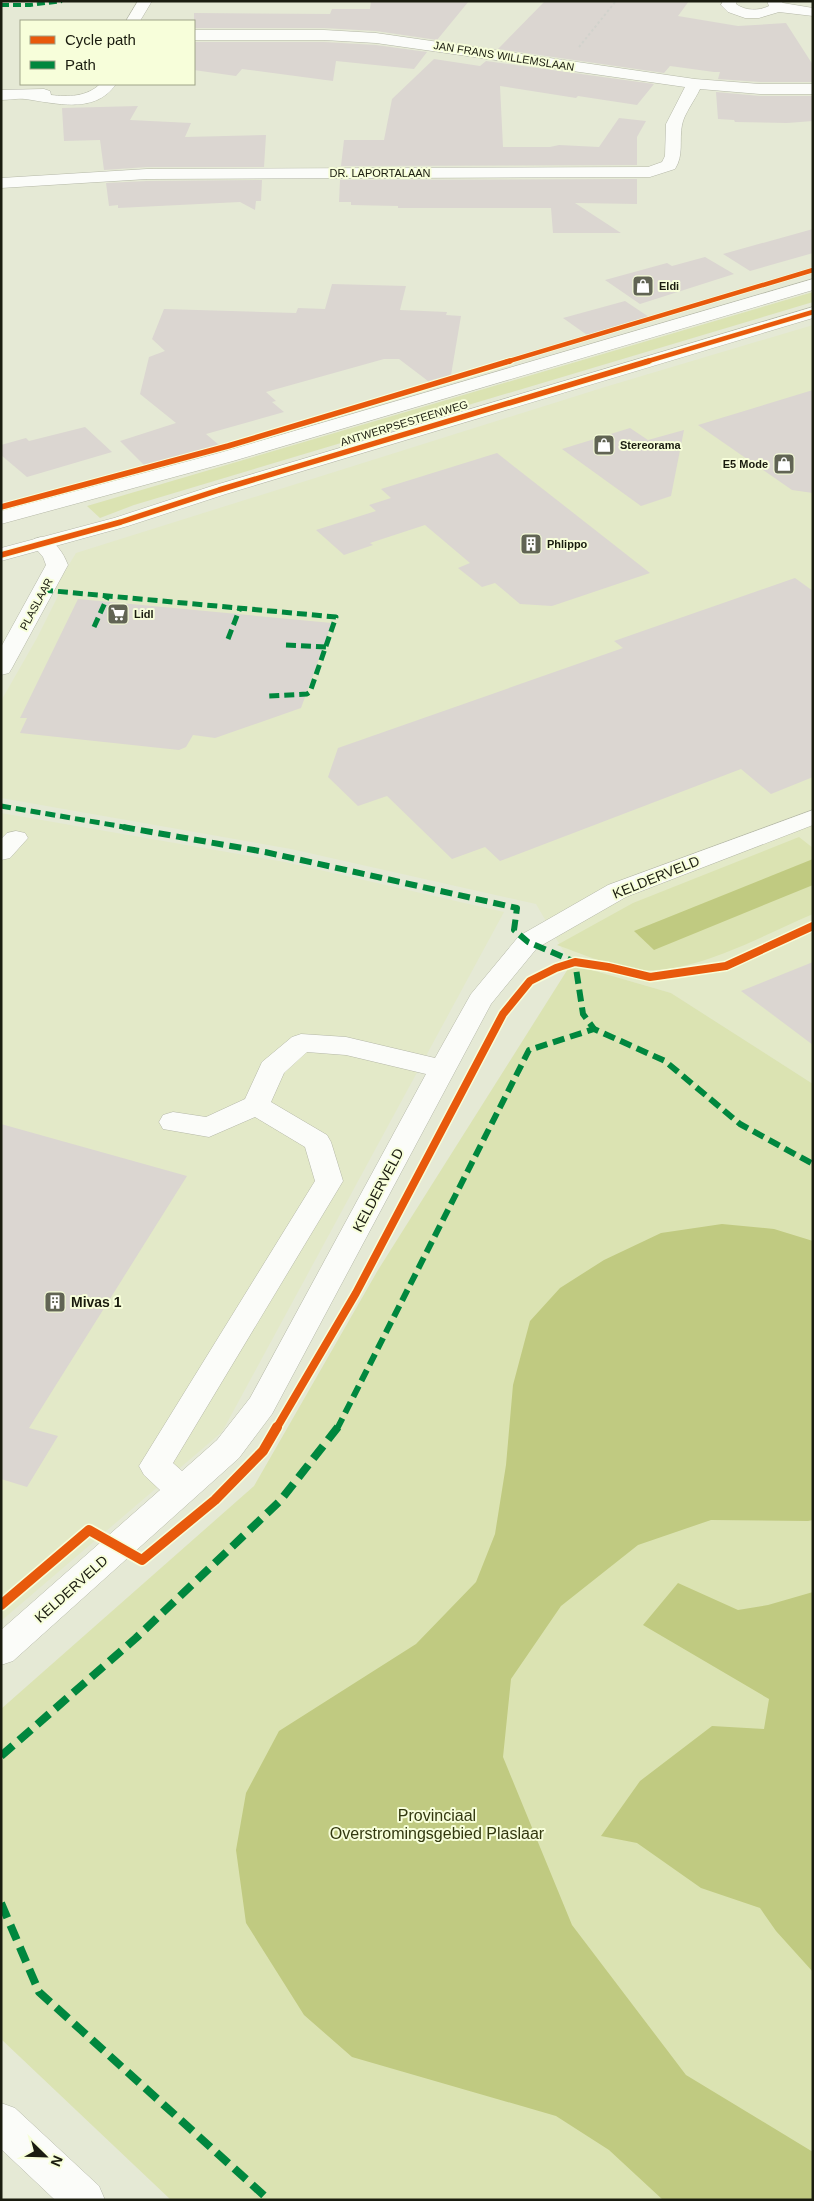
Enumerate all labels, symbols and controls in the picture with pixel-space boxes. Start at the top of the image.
legend [20,20,195,85]
text: Cycle path [65,31,136,48]
street label: JAN FRANS WILLEMSLAAN [433,39,575,73]
text: Path [65,56,96,73]
street label: DR. LAPORTALAAN [329,167,431,179]
shop icon: Eldi [631,274,655,298]
place label: Eldi [659,280,679,292]
street label: ANTWERPSESTEENWEG [339,398,469,448]
shop icon: Stereorama [592,433,616,457]
place label: Stereorama [620,439,681,451]
shop icon: E5 Mode [772,452,796,476]
place label: E5 Mode [723,458,768,470]
building icon: Phlippo [519,532,543,556]
place label: Phlippo [547,538,588,550]
street label: PLASLAAR [17,576,55,632]
supermarket icon: Lidl [106,602,130,626]
place label: Lidl [134,608,154,620]
street label: KELDERVELD [610,852,702,902]
street label: KELDERVELD [349,1145,407,1235]
building icon: Mivas 1 [43,1290,67,1314]
place label: Mivas 1 [71,1294,122,1310]
street label: KELDERVELD [31,1552,111,1626]
park label: Provinciaal Overstromingsgebied Plaslaar [330,1807,545,1842]
north arrow [20,2131,70,2181]
text: N [48,2153,66,2169]

